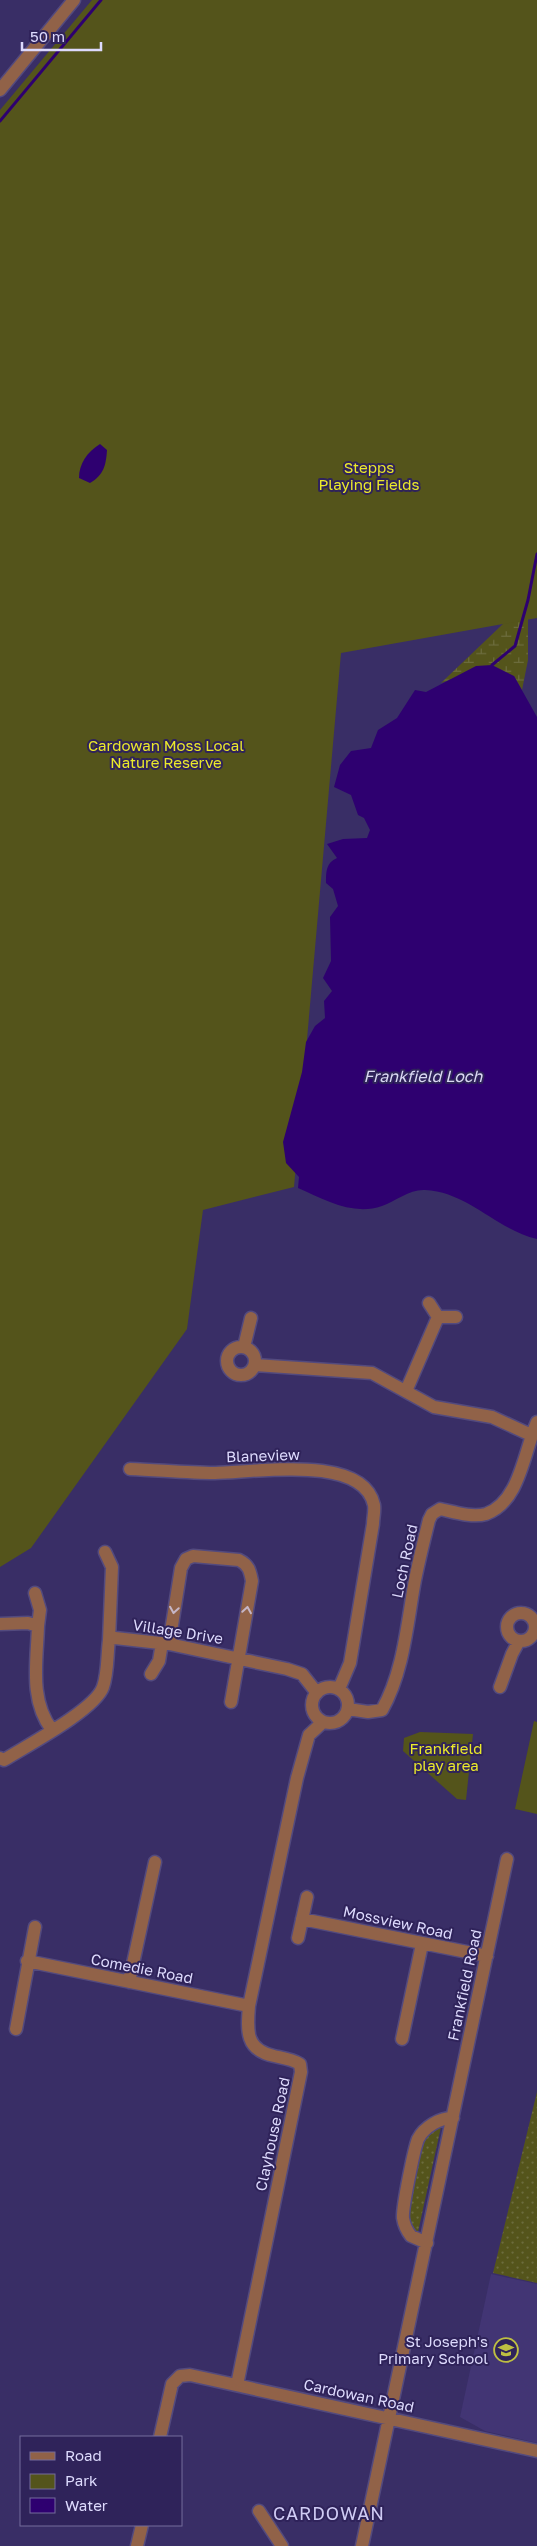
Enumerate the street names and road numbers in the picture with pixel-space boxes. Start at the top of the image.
street label: Blaneview [226,1445,300,1465]
street label: Loch Road [387,1522,421,1600]
street label: Village Drive [132,1615,225,1647]
street label: Mossview Road [342,1902,454,1942]
street label: Frankfield Road [443,1928,485,2042]
street label: Comedie Road [89,1949,195,1987]
street label: Clayhouse Road [251,2075,293,2193]
street label: Cardowan Road [302,2375,416,2415]

